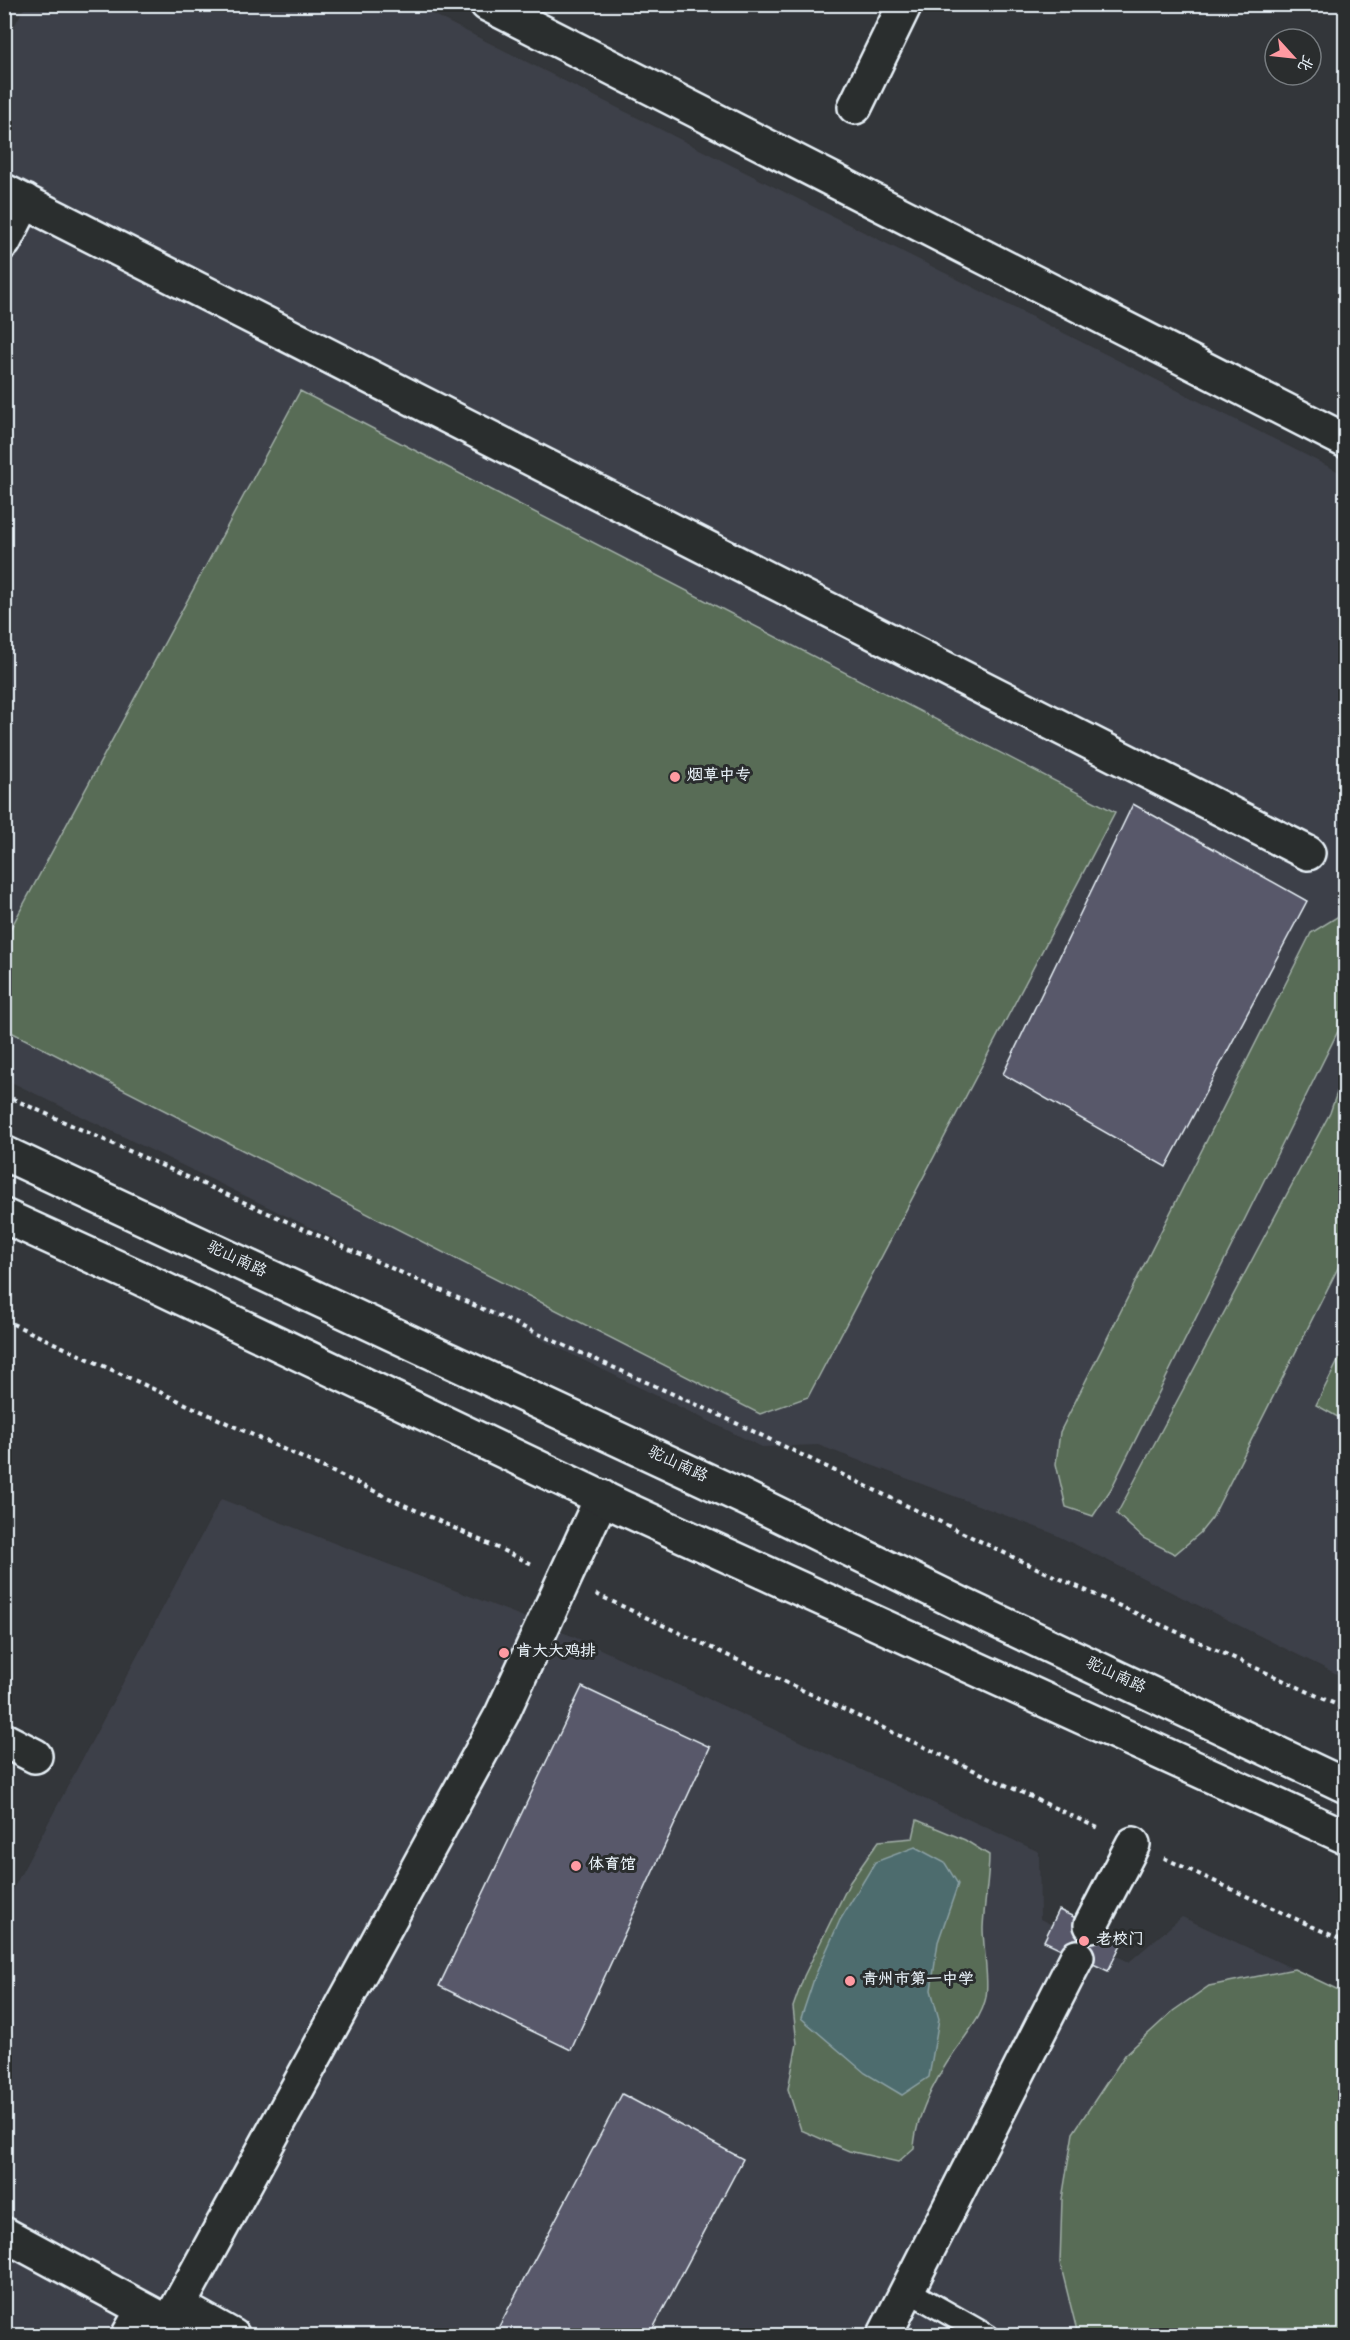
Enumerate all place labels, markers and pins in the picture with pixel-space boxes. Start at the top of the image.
place label: 烟草中专 [687,766,751,787]
marker: 烟草中专 [668,770,682,784]
place label: 肯大大鸡排 [516,1642,596,1663]
marker: 肯大大鸡排 [497,1646,511,1660]
place label: 体育馆 [588,1856,636,1876]
marker: 体育馆 [569,1859,583,1873]
place label: 老校门 [1096,1930,1144,1951]
marker: 老校门 [1077,1934,1091,1948]
place label: 青州市第一中学 [862,1970,974,1991]
marker: 青州市第一中学 [843,1974,857,1988]

